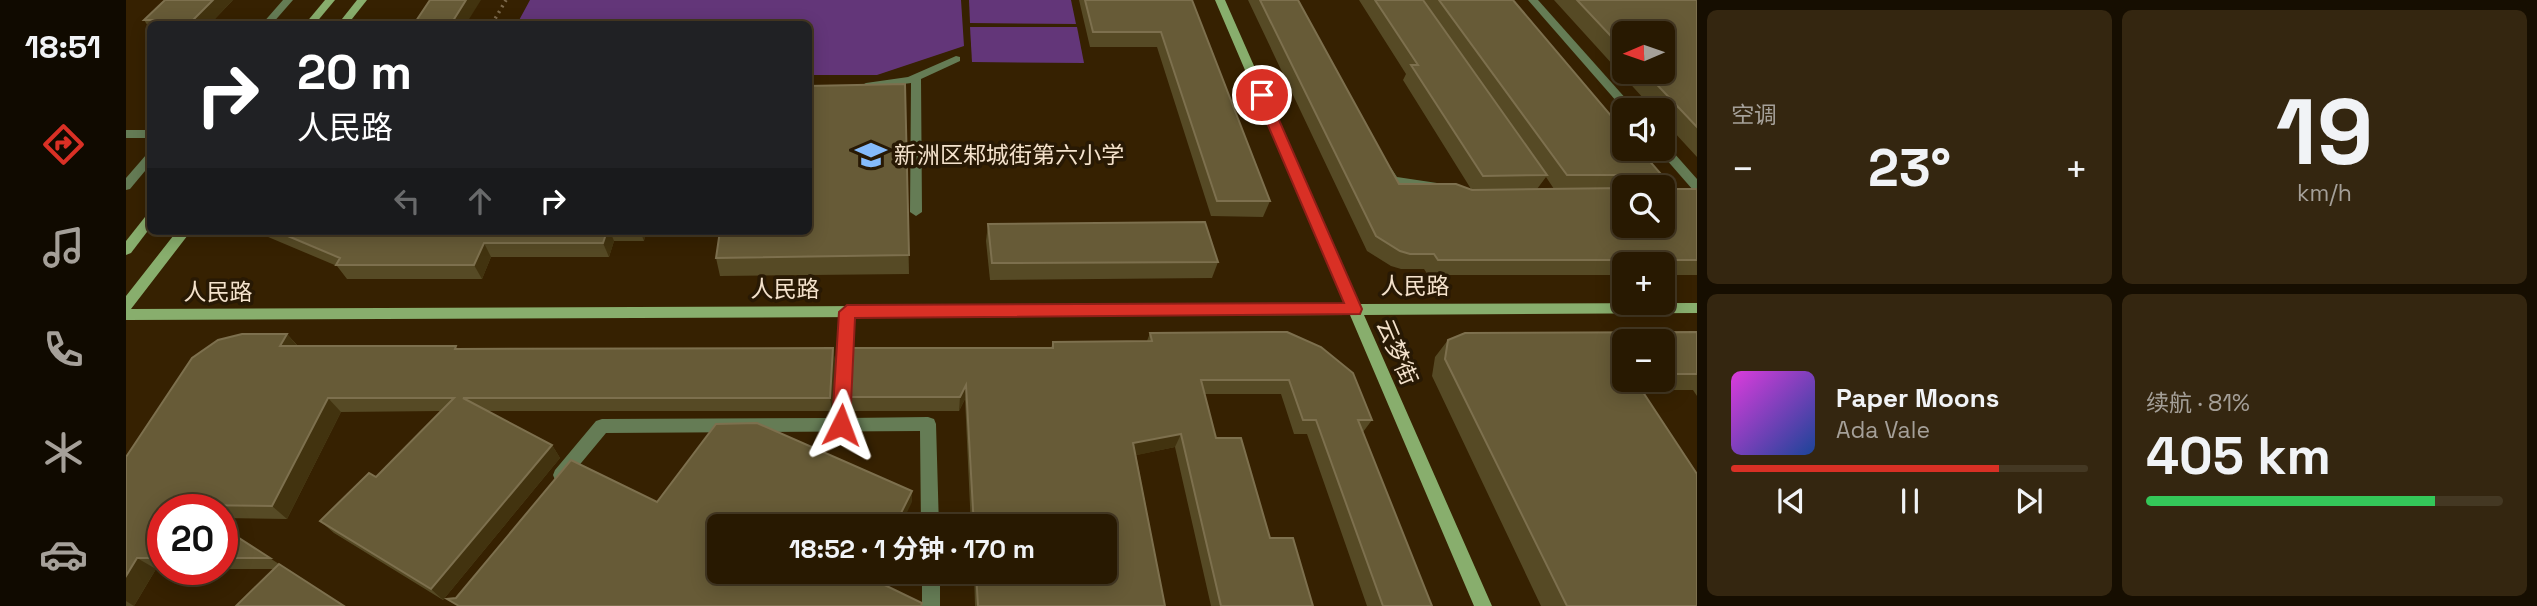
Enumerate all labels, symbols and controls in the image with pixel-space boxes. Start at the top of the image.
north arrow [1612,21,1675,84]
map controls [1612,21,1675,392]
text: 18:51 [25,27,101,67]
text: 20 m [297,41,412,103]
icon: right [182,49,273,140]
pin [1232,65,1292,125]
text: 19 [2276,74,2373,191]
icon: arrive [1243,76,1281,114]
button: sound [1612,98,1675,161]
text: 空调 [1731,100,1777,130]
text: 人民路 [297,108,393,148]
icon: directions [39,120,88,169]
text: 23° [1868,135,1951,201]
school or university icon: 新洲区邾城街第六小学 [854,138,888,172]
place label: 新洲区邾城街第六小学 [894,140,1124,170]
text: − [1731,145,1755,193]
text: + [2064,145,2088,193]
button: search [1612,175,1675,238]
text: km/h [2297,178,2352,208]
icon: left [388,182,426,220]
icon: ahead [461,182,499,220]
icon: right [534,182,572,220]
icon: music [39,223,88,272]
button: + [1612,252,1675,315]
street label: 人民路 [1381,271,1450,301]
street label: 人民路 [751,274,820,304]
street label: 人民路 [184,277,253,307]
street label: 云梦街 [1370,314,1424,390]
icon: phone [39,325,88,374]
button: − [1612,329,1675,392]
text: Paper Moons [1836,381,1999,415]
position arrow [804,388,878,462]
text: 续航 · 81% [2146,388,2250,418]
text: Ada Vale [1836,415,1930,445]
text: 405 km [2146,423,2331,489]
icon: climate [39,428,88,477]
icon: previous [1772,482,1810,520]
icon: pause [1891,482,1929,520]
icon: next [2010,482,2048,520]
speed limit sign: 20 [147,494,238,585]
icon: car [39,530,88,579]
text: 18:52 · 1 分钟 · 170 m [789,532,1035,566]

